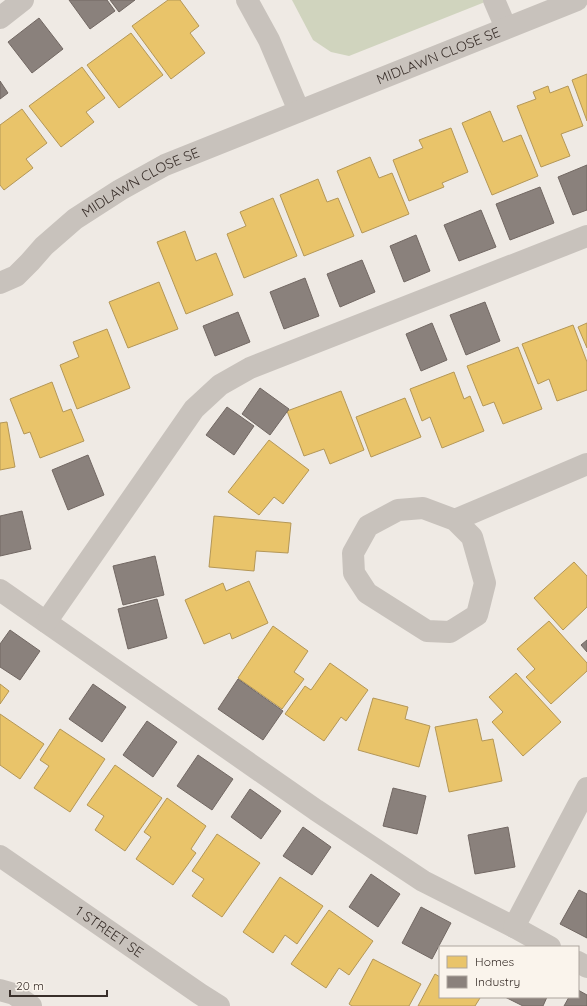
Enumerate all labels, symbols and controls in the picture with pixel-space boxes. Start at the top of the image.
street label: MIDLAWN CLOSE SE [374,23,503,88]
street label: MIDLAWN CLOSE SE [78,143,202,221]
street label: 1 STREET SE [72,902,147,961]
legend [439,946,579,998]
text: Homes [475,954,515,969]
scale bar [10,972,107,998]
text: Industry [475,974,520,989]
text: 20 m [16,978,44,993]

